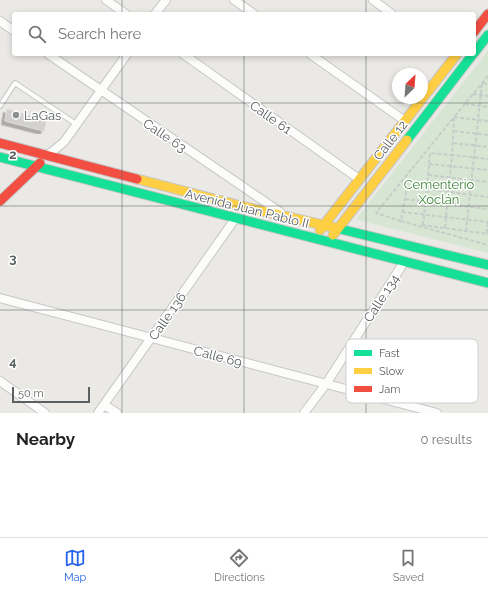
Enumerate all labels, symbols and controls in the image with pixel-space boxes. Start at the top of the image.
search box [12,12,476,56]
icon: search [26,23,48,45]
text: Search here [58,25,141,43]
north arrow [392,68,428,104]
street label: Calle 61 [247,98,295,137]
place label: LaGas [24,108,61,123]
marker: LaGas [11,110,21,120]
street label: Calle 63 [140,116,189,155]
street label: Calle 12 [370,117,411,163]
text: 2 [9,147,17,162]
park label: Cementerio Xoclán [404,177,475,207]
street label: Avenida Juan Pablo II [183,186,310,231]
text: 3 [9,251,17,266]
street label: Calle 134 [361,272,402,325]
street label: Calle 136 [146,290,189,343]
legend [346,339,478,403]
street label: Calle 69 [192,343,244,370]
text: Fast [379,347,400,360]
text: 4 [9,354,17,369]
text: Slow [379,365,404,378]
text: Jam [379,383,400,396]
scale bar [12,385,90,404]
text: 50 m [18,387,44,400]
text: Nearby [16,429,75,449]
text: 0 results [421,432,472,447]
tab: Map [64,547,86,584]
tab: Directions [214,547,265,584]
tab: Saved [393,547,424,584]

